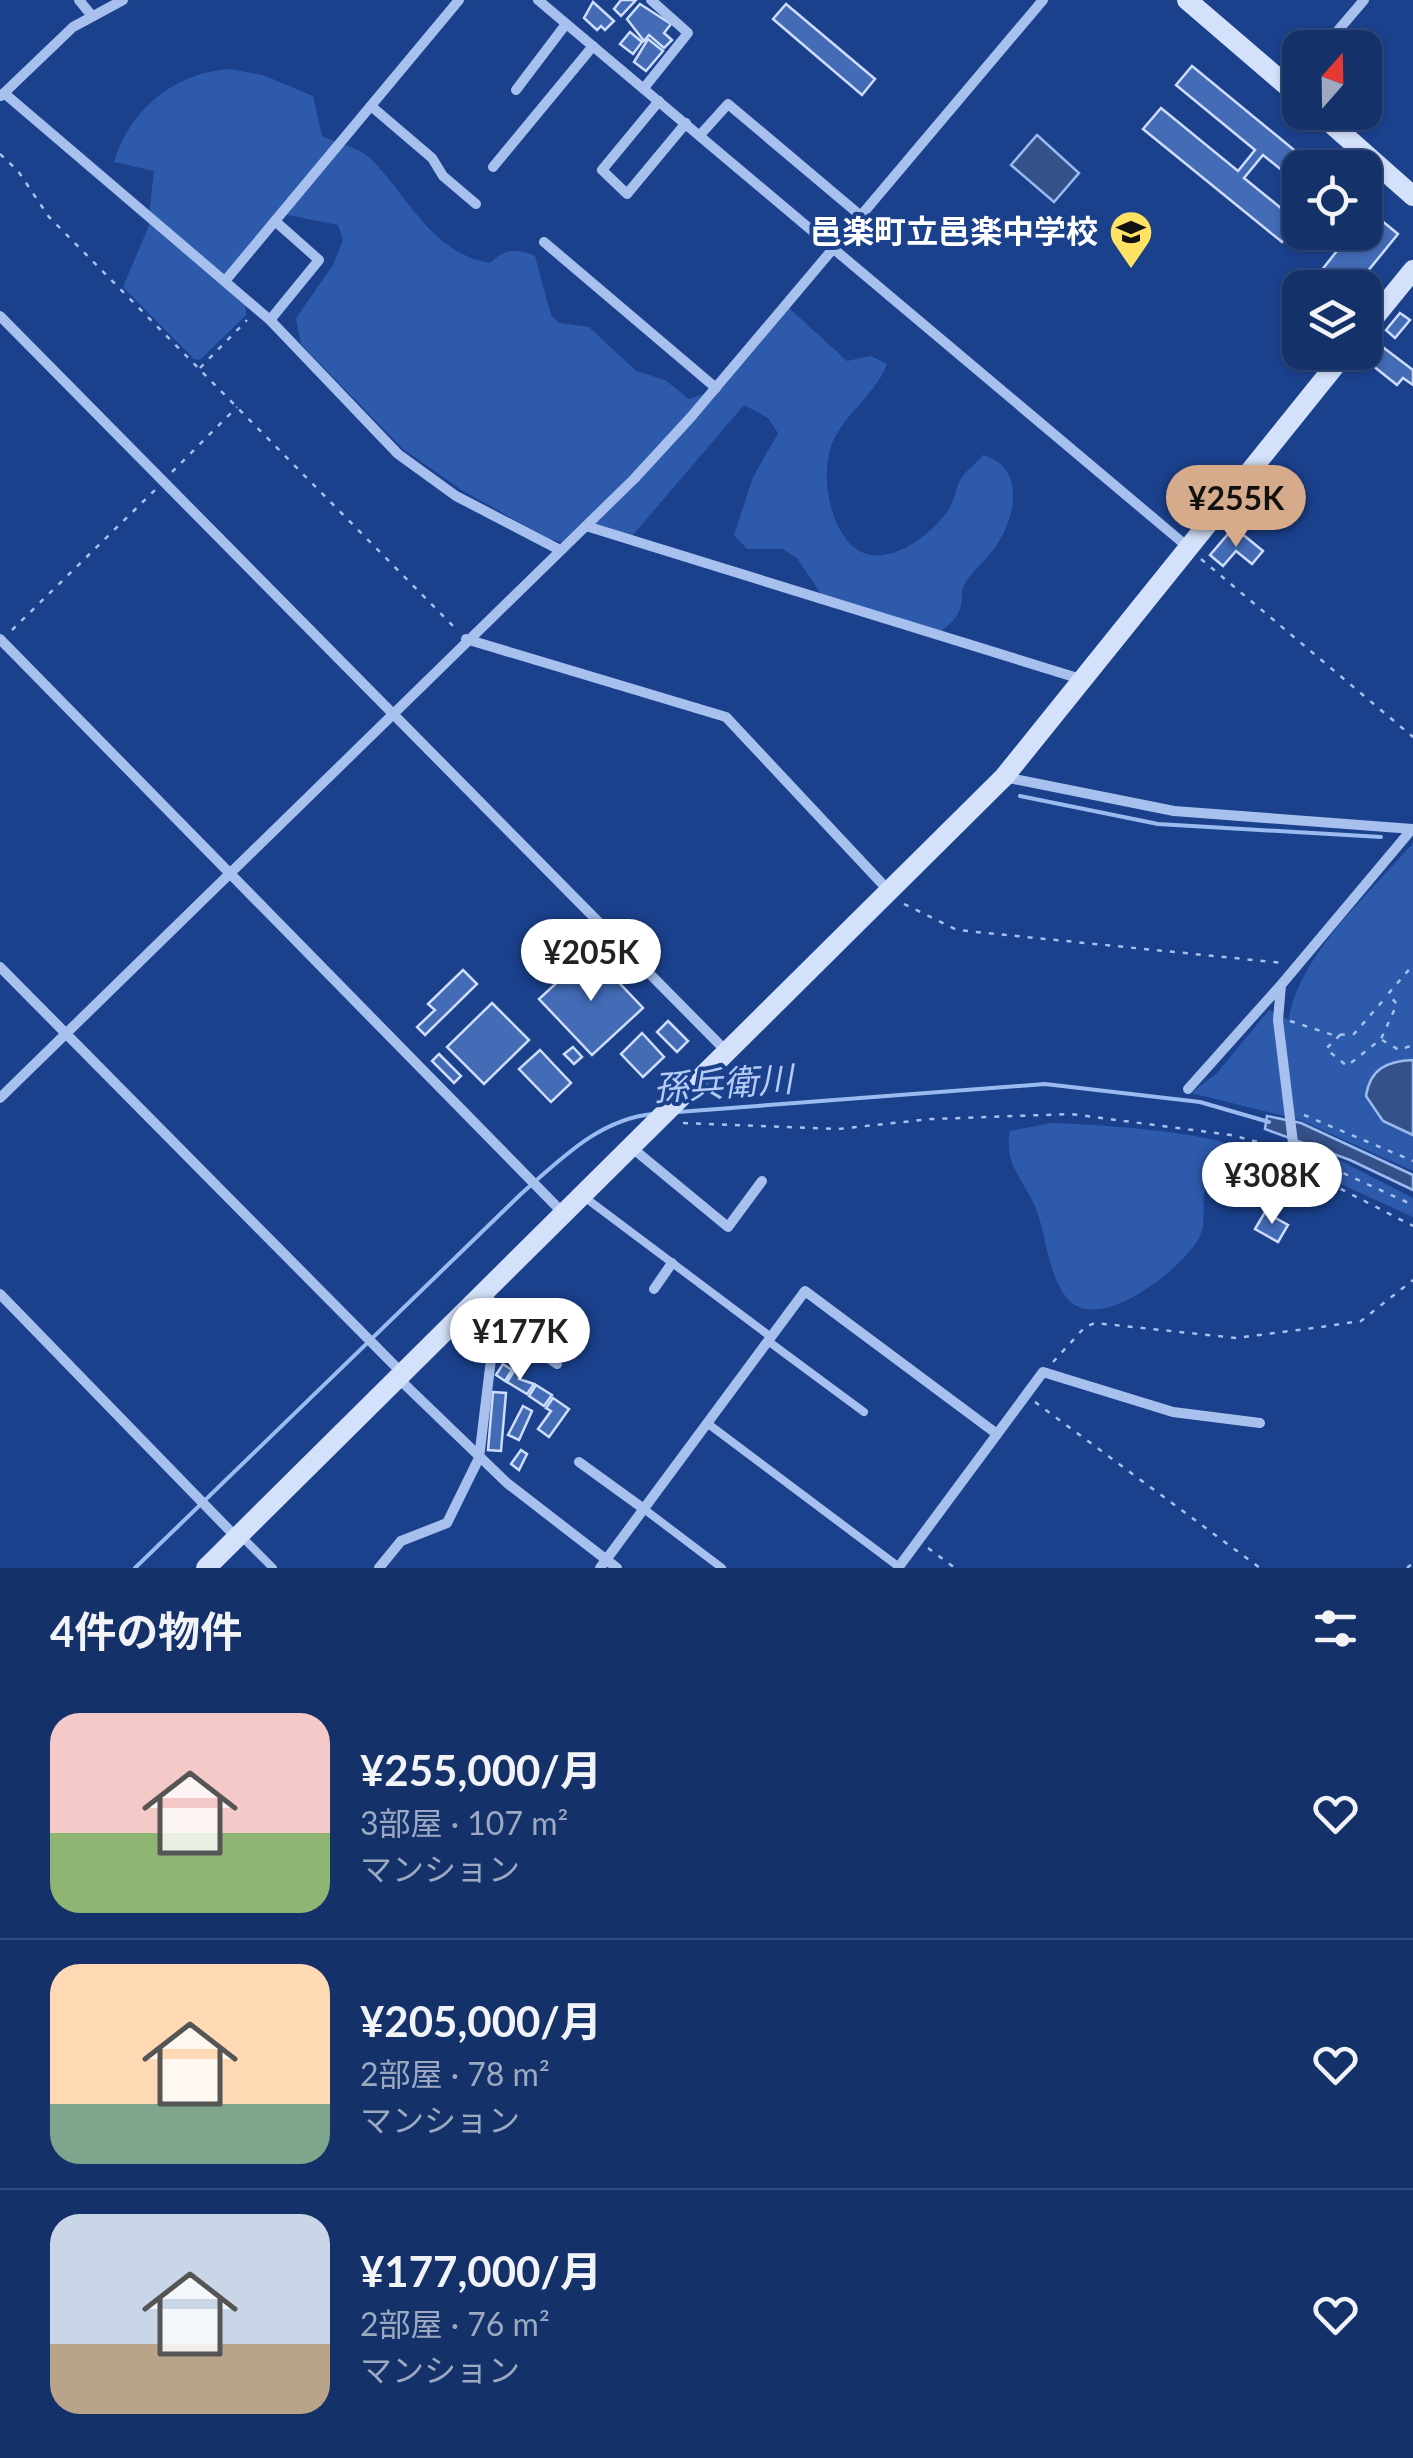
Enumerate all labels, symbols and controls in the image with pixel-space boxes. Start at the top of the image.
north arrow [1282,30,1382,130]
map controls [1282,30,1382,370]
button: locate [1282,150,1382,250]
school or university icon: 邑楽町立邑楽中学校 [1108,209,1154,270]
place label: 邑楽町立邑楽中学校 [810,211,1098,250]
button: layers [1282,270,1382,370]
pin: ¥255K [1166,465,1306,550]
text: ¥255K [1188,478,1284,517]
pin: ¥205K [521,919,661,1004]
text: ¥205K [543,932,639,971]
water label: 孫兵衛川 [652,1056,798,1108]
pin: ¥308K [1202,1142,1342,1227]
text: ¥308K [1224,1155,1320,1194]
pin: ¥177K [450,1298,590,1383]
text: ¥177K [472,1311,568,1350]
icon: filters [1308,1601,1363,1656]
text: 4件の物件 [50,1606,242,1656]
text: ¥255,000/月 [360,1745,602,1795]
icon: home [130,1753,250,1873]
icon: heart [1308,1786,1363,1841]
text: 3部屋 · 107 m² [360,1803,568,1842]
text: マンション [360,1849,520,1888]
text: ¥205,000/月 [360,1996,602,2046]
icon: home [130,2004,250,2124]
icon: heart [1308,2037,1363,2092]
text: 2部屋 · 78 m² [360,2054,550,2093]
text: マンション [360,2100,520,2139]
text: ¥177,000/月 [360,2246,602,2296]
icon: home [130,2254,250,2374]
icon: heart [1308,2287,1363,2342]
text: 2部屋 · 76 m² [360,2304,550,2343]
text: マンション [360,2350,520,2389]

